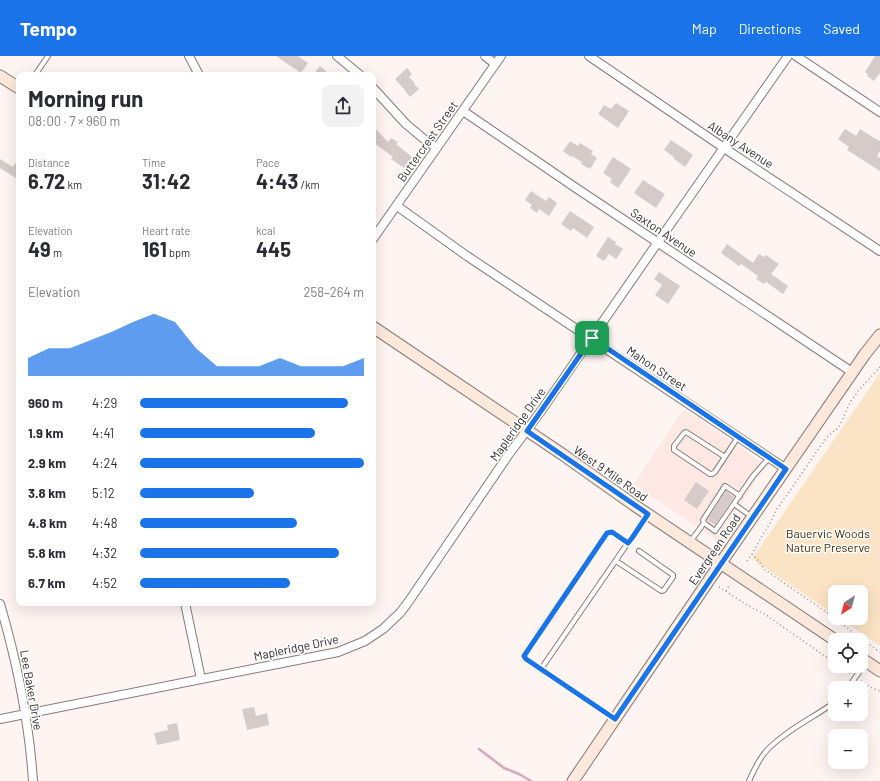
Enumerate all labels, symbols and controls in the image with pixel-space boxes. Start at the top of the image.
text: Tempo [20,17,77,40]
text: Map [692,20,717,37]
text: Directions [739,20,801,37]
text: Saved [823,20,860,37]
text: Morning run [28,85,143,111]
button: share [322,85,364,127]
street label: Buttercrest Street [394,98,460,184]
text: 08:00 · 7 × 960 m [28,113,120,129]
street label: Albany Avenue [706,118,776,170]
text: Distance [28,156,70,169]
text: Time [142,156,166,169]
text: Pace [256,156,280,169]
text: 6.72 [28,169,65,193]
text: 31:42 [142,169,190,193]
text: 4:43 [256,169,298,193]
text: km [65,178,82,191]
text: /km [298,178,320,191]
street label: Saxton Avenue [628,205,700,259]
text: Elevation [28,224,72,237]
text: Heart rate [142,224,190,237]
text: kcal [256,224,275,237]
text: 49 [28,237,51,261]
text: 161 [142,237,167,261]
text: 445 [256,237,291,261]
text: m [51,246,62,259]
text: bpm [167,246,190,259]
text: Elevation [28,284,80,300]
text: 258–264 m [304,284,364,300]
pin [575,321,609,355]
icon: arrive [581,327,603,349]
street label: Mahon Street [624,343,690,393]
street label: Mapleridge Drive [486,385,548,463]
text: 960 m [28,395,63,411]
text: 4:29 [92,395,117,411]
text: 1.9 km [28,425,63,441]
text: 4:41 [92,425,114,441]
street label: West 9 Mile Road [571,442,651,504]
text: 2.9 km [28,455,66,471]
text: 4:24 [92,455,118,471]
text: 3.8 km [28,485,66,501]
text: 5:12 [92,485,115,501]
street label: Evergreen Road [685,511,743,587]
text: 4.8 km [28,515,67,531]
text: 4:48 [92,515,118,531]
park label: Bauervic Woods Nature Preserve [786,526,870,554]
text: 5.8 km [28,545,66,561]
text: 4:32 [92,545,117,561]
text: 6.7 km [28,575,65,591]
text: 4:52 [92,575,117,591]
north arrow [828,585,868,625]
map controls [828,585,868,769]
street label: Mapleridge Drive [252,631,340,663]
button: locate [828,633,868,673]
street label: Lee Baker Drive [18,649,46,731]
button: + [828,681,868,721]
button: − [828,729,868,769]

